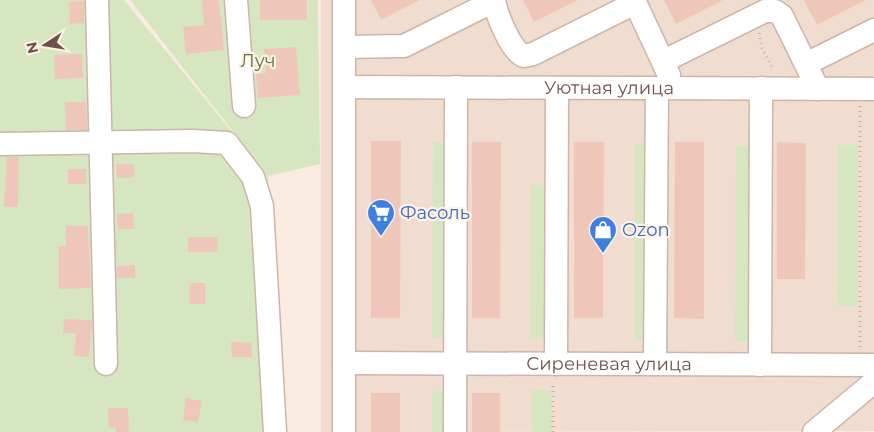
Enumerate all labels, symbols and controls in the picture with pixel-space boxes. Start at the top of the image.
north arrow [20,20,70,70]
text: N [22,40,42,55]
park label: Луч [241,50,275,72]
street label: Уютная улица [544,77,674,99]
supermarket icon: Фасоль [366,198,396,237]
place label: Фасоль [400,202,470,224]
shop icon: Ozon [588,215,618,254]
place label: Ozon [622,219,670,241]
street label: Сиреневая улица [526,353,692,375]

